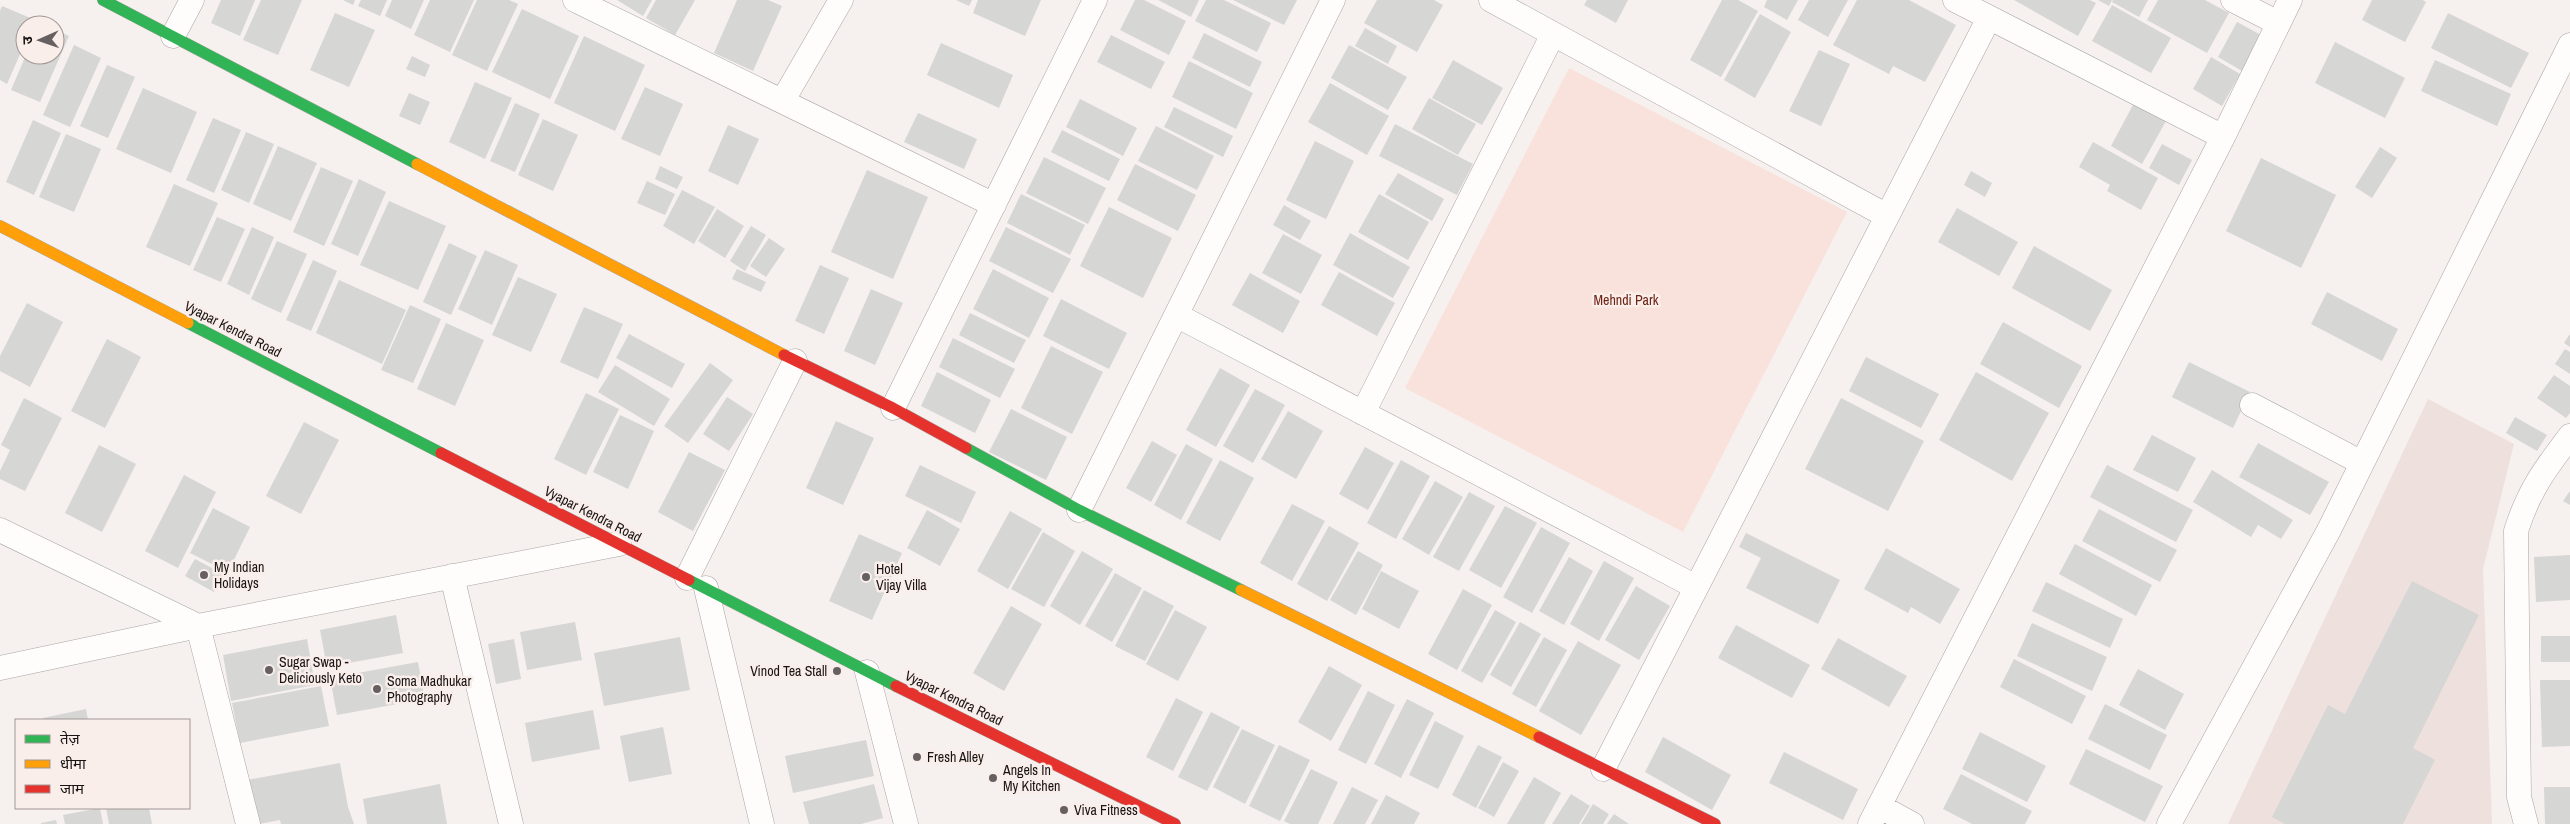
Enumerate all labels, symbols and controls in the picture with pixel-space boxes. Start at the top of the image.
north arrow [15,15,65,65]
text: उ [18,35,36,45]
park label: Mehndi Park [1593,291,1659,309]
street label: Vyapar Kendra Road [181,297,285,361]
street label: Vyapar Kendra Road [541,482,645,546]
place label: My Indian Holidays [214,558,264,592]
place label: Hotel Vijay Villa [876,560,927,594]
marker: My Indian Holidays [198,569,210,581]
marker: Hotel Vijay Villa [860,571,872,583]
place label: Sugar Swap - Deliciously Keto [279,653,362,687]
place label: Vinod Tea Stall [750,662,827,680]
marker: Sugar Swap - Deliciously Keto [263,664,275,676]
marker: Vinod Tea Stall [831,665,843,677]
street label: Vyapar Kendra Road [902,667,1006,729]
place label: Soma Madhukar Photography [387,672,471,706]
marker: Soma Madhukar Photography [371,683,383,695]
legend [15,719,190,809]
text: तेज़ [60,728,81,749]
place label: Fresh Alley [927,748,984,766]
marker: Fresh Alley [911,751,923,763]
text: धीमा [60,753,87,774]
place label: Angels In My Kitchen [1002,761,1060,795]
marker: Angels In My Kitchen [987,772,999,784]
text: जाम [60,778,85,799]
place label: Viva Fitness [1074,801,1138,819]
marker: Viva Fitness [1058,804,1070,816]

